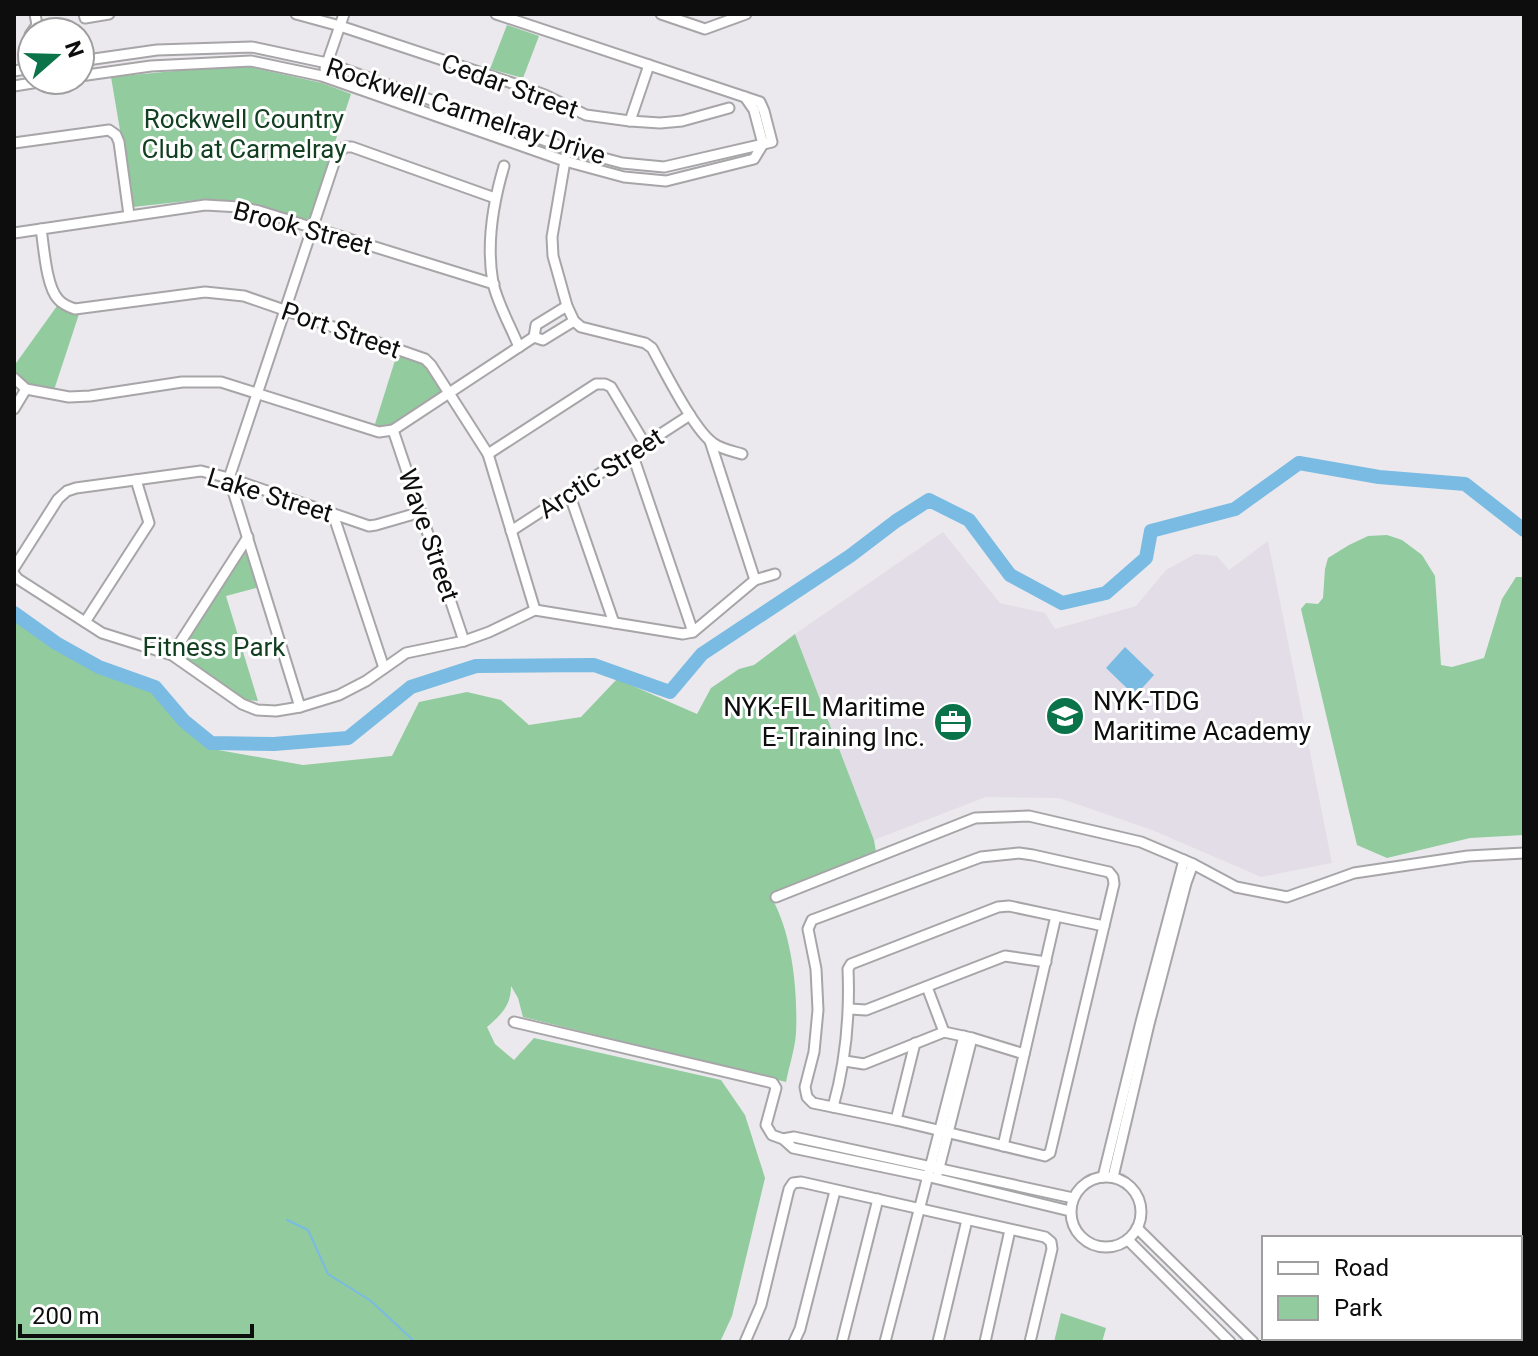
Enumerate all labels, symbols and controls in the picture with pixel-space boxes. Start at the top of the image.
north arrow [16,16,96,96]
text: N [60,38,89,61]
street label: Cedar Street [438,47,582,125]
street label: Rockwell Carmelray Drive [322,52,610,170]
park label: Rockwell Country Club at Carmelray [141,104,347,164]
street label: Brook Street [230,195,376,261]
street label: Port Street [277,296,405,364]
street label: Arctic Street [533,422,669,524]
street label: Lake Street [203,462,337,528]
street label: Wave Street [392,465,466,605]
park label: Fitness Park [142,632,286,662]
place label: NYK-TDG Maritime Academy [1093,686,1311,746]
place label: NYK-FIL Maritime E-Training Inc. [723,692,925,752]
school or university icon: NYK-TDG Maritime Academy [1044,695,1086,737]
office icon: NYK-FIL Maritime E-Training Inc. [932,701,974,743]
legend [1262,1236,1522,1340]
text: Road [1334,1254,1389,1282]
scale bar [20,1288,252,1338]
text: Park [1334,1294,1383,1322]
text: 200 m [32,1302,99,1330]

